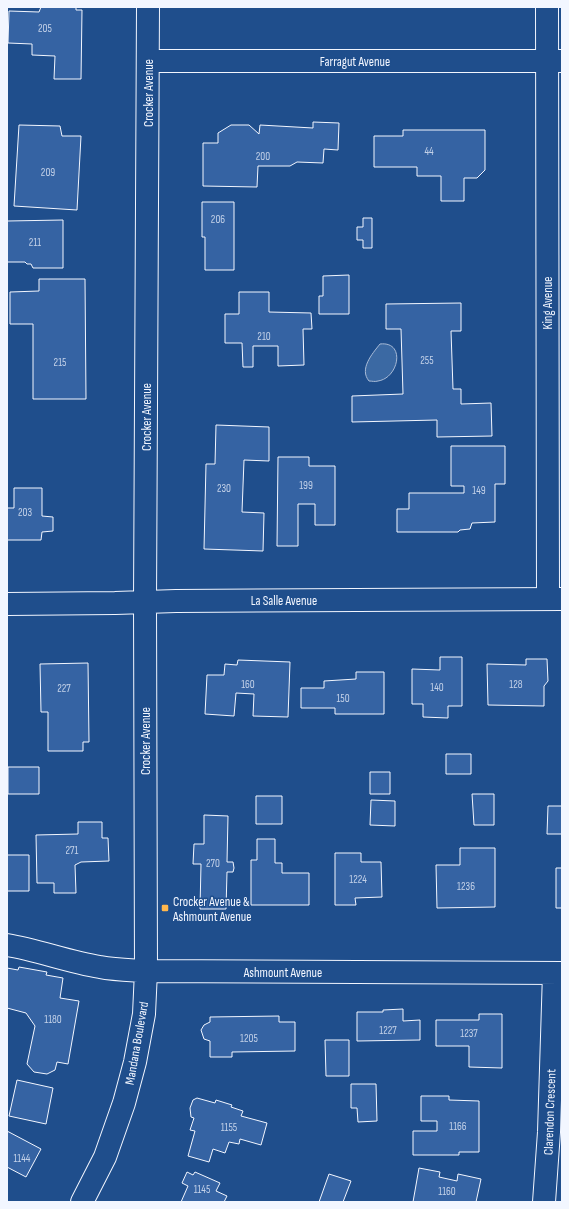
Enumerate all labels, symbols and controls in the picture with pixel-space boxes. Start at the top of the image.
house number: 205 [38,22,52,35]
street label: Farragut Avenue [320,54,390,70]
street label: Crocker Avenue [141,59,157,127]
house number: 44 [424,145,434,158]
house number: 200 [256,150,270,163]
house number: 209 [41,166,55,179]
house number: 206 [211,213,225,226]
house number: 211 [29,236,41,249]
street label: King Avenue [540,277,556,329]
house number: 210 [257,330,271,343]
house number: 255 [420,354,434,367]
house number: 215 [54,356,66,369]
street label: Crocker Avenue [139,383,155,451]
house number: 199 [299,479,313,492]
house number: 230 [217,482,231,495]
house number: 149 [472,484,486,497]
house number: 203 [18,506,32,519]
street label: La Salle Avenue [251,593,317,609]
house number: 160 [241,678,255,691]
house number: 128 [509,678,523,691]
house number: 140 [430,681,444,694]
house number: 227 [57,682,71,695]
house number: 150 [336,692,350,705]
street label: Crocker Avenue [138,707,154,775]
house number: 271 [66,844,79,857]
house number: 270 [206,857,220,870]
house number: 1224 [349,873,367,886]
house number: 1236 [457,880,475,893]
place label: Crocker Avenue & Ashmount Avenue [172,894,251,925]
marker: Crocker Avenue & Ashmount Avenue [160,903,170,913]
street label: Ashmount Avenue [243,965,322,981]
street label: Mandana Boulevard [122,1000,152,1086]
house number: 1180 [44,1013,62,1026]
house number: 1227 [379,1024,397,1037]
house number: 1237 [460,1027,478,1040]
house number: 1205 [240,1032,258,1045]
street label: Clarendon Crescent [541,1069,559,1155]
house number: 1166 [449,1120,467,1133]
house number: 1155 [221,1121,237,1134]
house number: 1144 [14,1152,31,1165]
house number: 1145 [194,1183,210,1196]
house number: 1160 [438,1185,456,1198]

